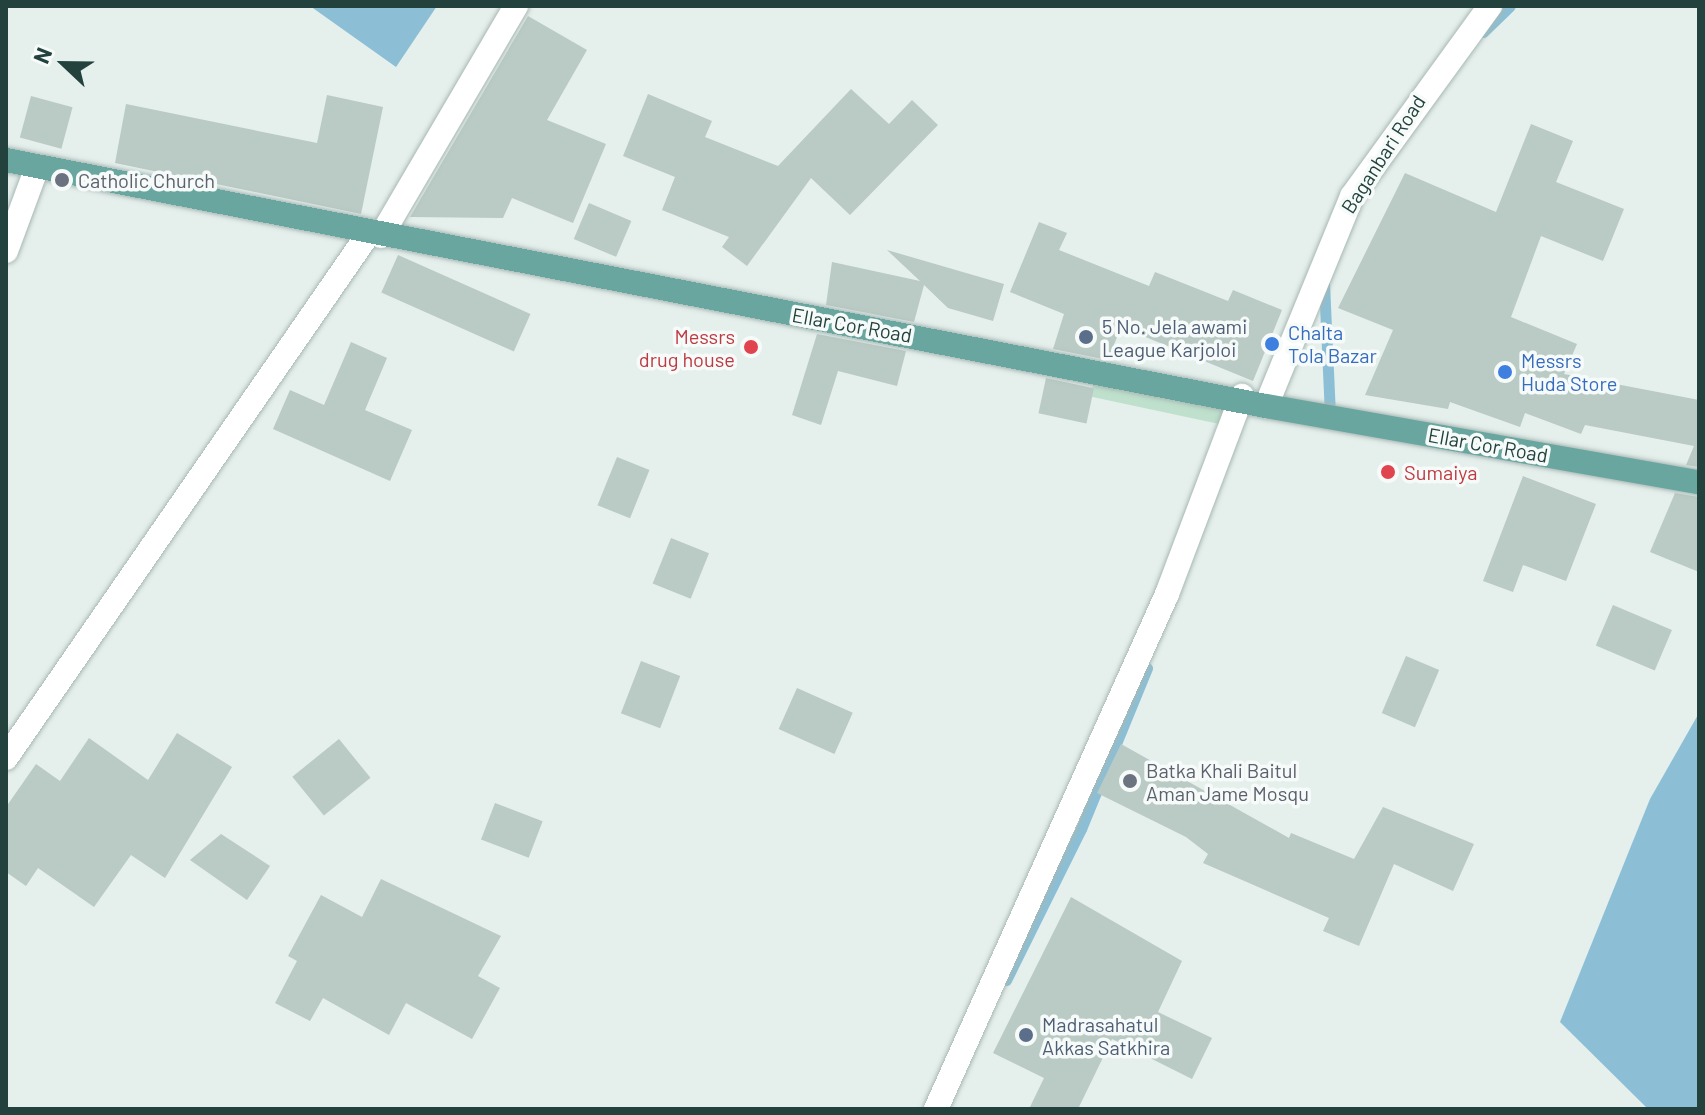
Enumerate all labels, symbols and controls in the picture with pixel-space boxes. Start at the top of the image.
north arrow [24,24,104,104]
text: N [27,43,57,67]
street label: Baganbari Road [1336,90,1430,218]
place label: Catholic Church [78,168,215,192]
marker: Catholic Church [53,171,71,189]
street label: Ellar Cor Road [790,303,914,347]
place label: 5 No. Jela awami League Karjoloi [1102,314,1247,361]
place label: Chalta Tola Bazar [1288,320,1377,367]
place label: Messrs drug house [639,324,735,371]
marker: 5 No. Jela awami League Karjoloi [1077,328,1095,346]
marker: Chalta Tola Bazar [1263,335,1281,353]
marker: Messrs drug house [742,338,760,356]
place label: Messrs Huda Store [1521,348,1617,395]
marker: Messrs Huda Store [1496,363,1514,381]
street label: Ellar Cor Road [1426,423,1550,467]
place label: Sumaiya [1404,460,1477,484]
marker: Sumaiya [1379,463,1397,481]
place label: Batka Khali Baitul Aman Jame Mosqu [1146,758,1309,805]
marker: Batka Khali Baitul Aman Jame Mosqu [1121,772,1139,790]
place label: Madrasahatul Akkas Satkhira [1042,1012,1170,1059]
marker: Madrasahatul Akkas Satkhira [1017,1026,1035,1044]

